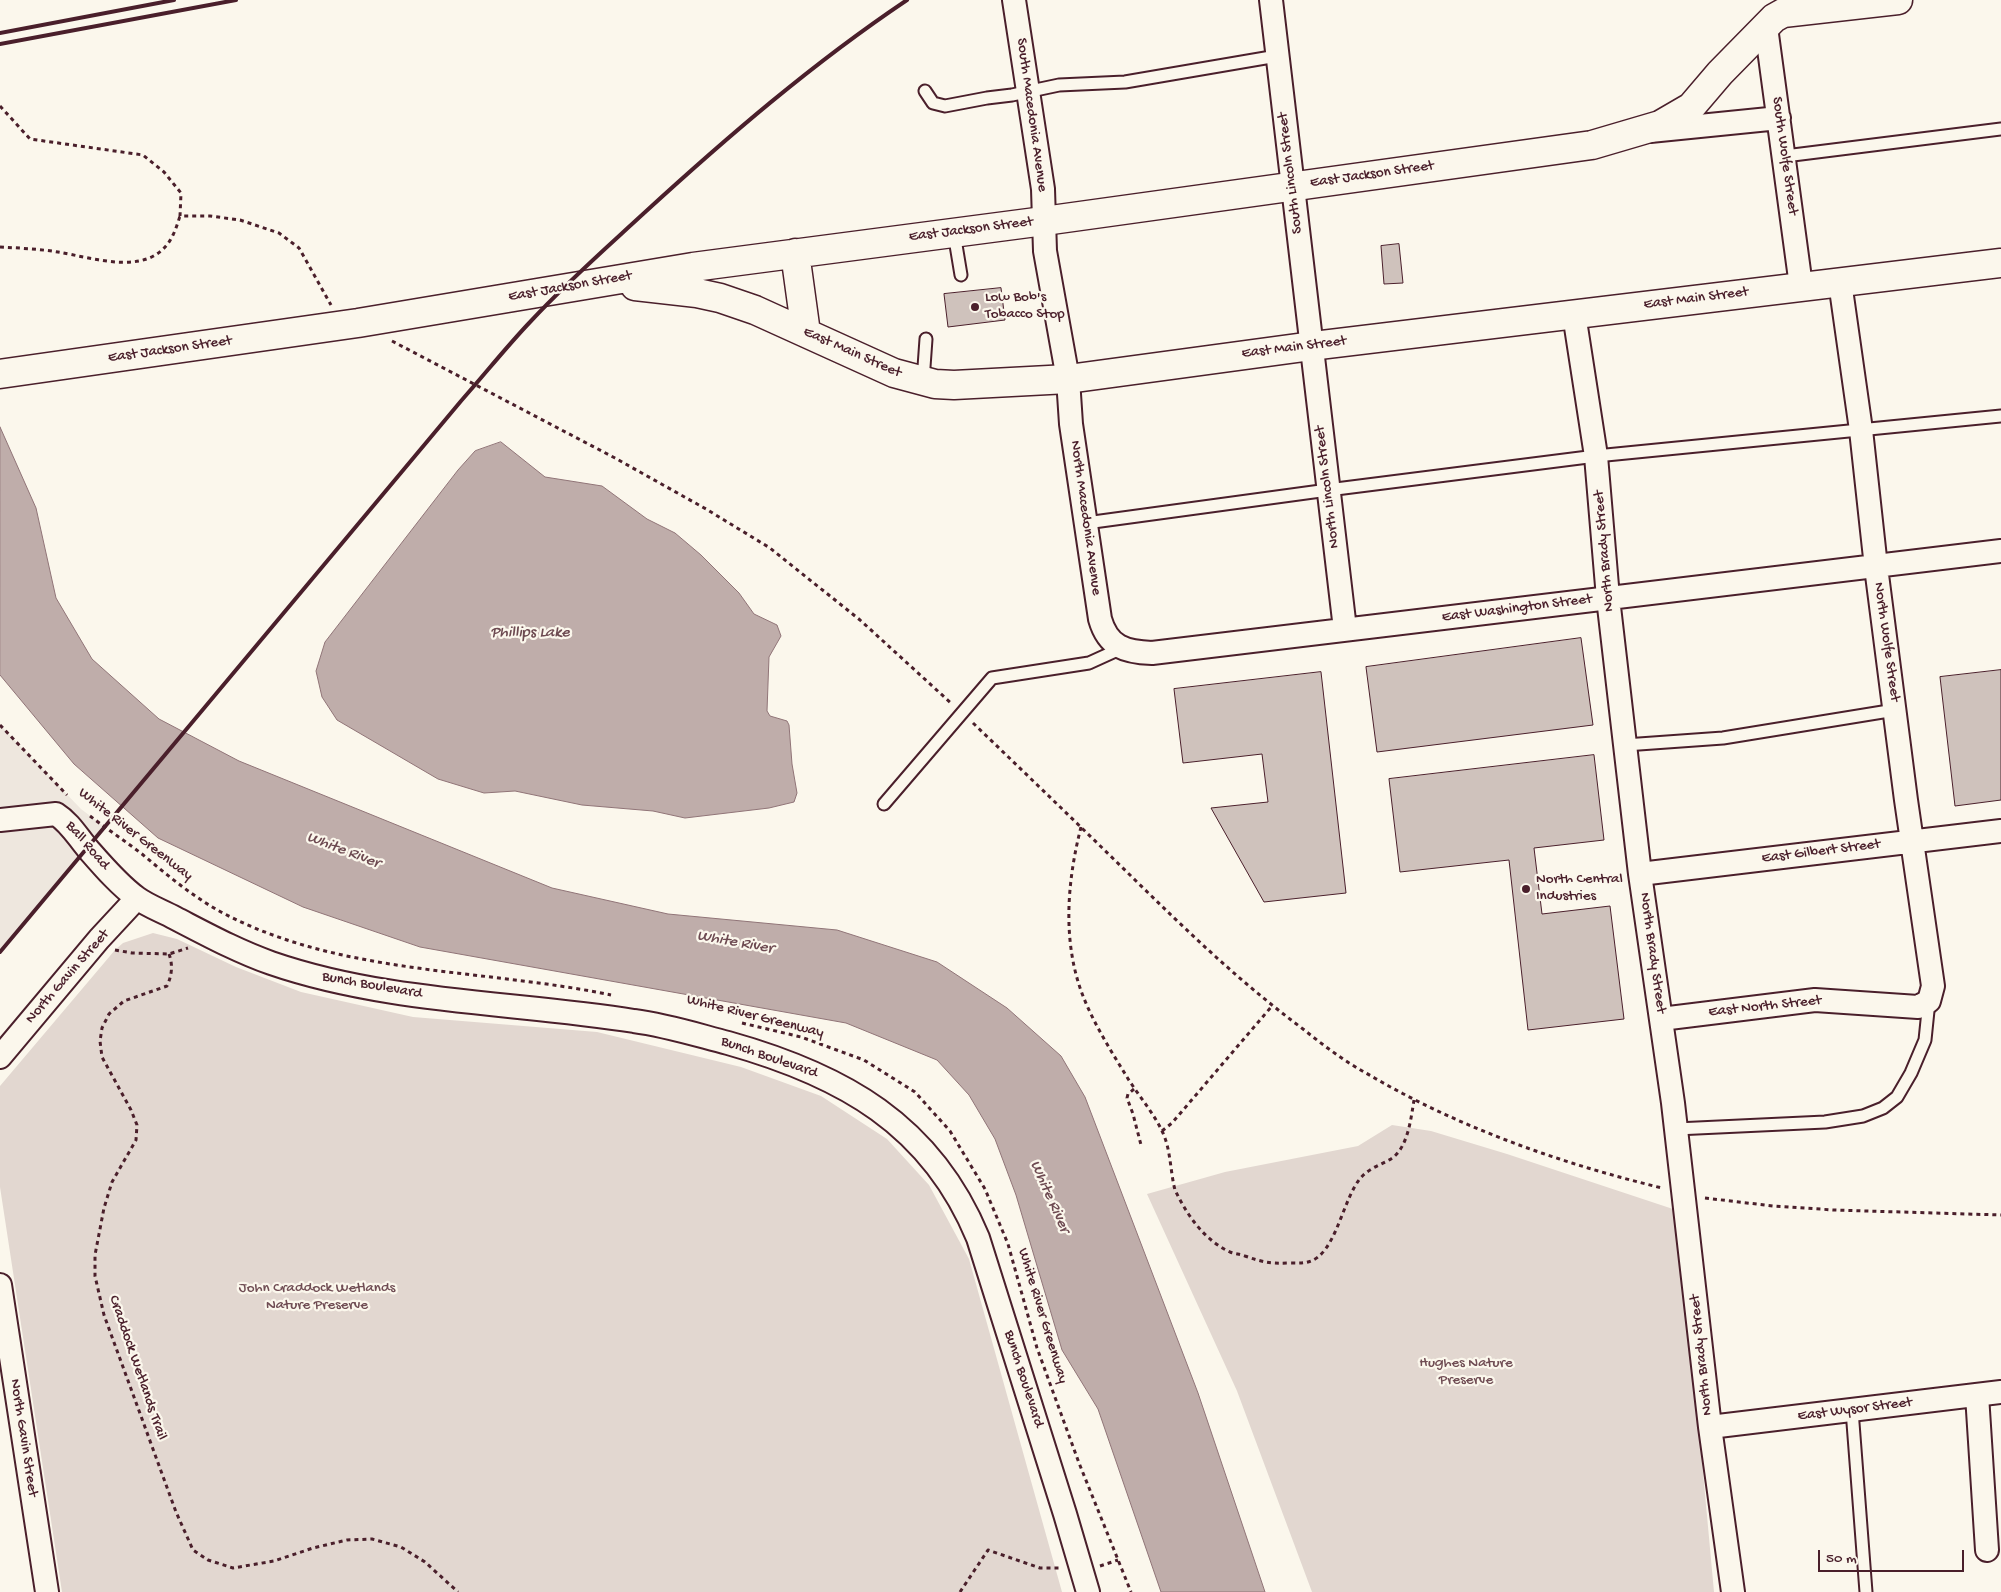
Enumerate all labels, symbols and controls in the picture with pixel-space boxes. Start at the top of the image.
street label: South Macedonia Avenue [1011,37,1051,193]
street label: South Wolfe Street [1767,96,1801,216]
street label: South Lincoln Street [1275,111,1307,235]
street label: East Jackson Street [1309,157,1435,193]
street label: East Jackson Street [908,213,1034,247]
street label: East Jackson Street [507,267,633,307]
street label: East Main Street [1643,284,1749,314]
place label: Low Bob's Tobacco Stop [985,289,1065,324]
marker: Low Bob's Tobacco Stop [969,301,981,313]
street label: East Main Street [800,323,904,383]
street label: East Jackson Street [107,332,233,368]
street label: East Main Street [1241,333,1347,363]
street label: North Lincoln Street [1312,425,1344,549]
street label: North Macedonia Avenue [1065,439,1105,597]
street label: North Brady Street [1591,490,1619,612]
street label: North Wolfe Street [1869,581,1903,703]
street label: East Washington Street [1441,591,1593,627]
water label: Phillips Lake [490,624,570,644]
street label: White River Greenway [74,785,196,885]
street label: Ball Road [61,818,113,874]
water label: White River [304,828,382,874]
street label: East Gilbert Street [1761,836,1881,868]
place label: North Central Industries [1536,871,1623,906]
marker: North Central Industries [1520,883,1532,895]
street label: North Brady Street [1635,892,1669,1014]
street label: North Gavin Street [22,926,114,1028]
water label: White River [695,927,775,959]
street label: Bunch Boulevard [321,968,423,1004]
street label: White River Greenway [685,991,825,1043]
street label: East North Street [1708,992,1822,1022]
street label: Bunch Boulevard [718,1033,820,1083]
water label: White River [1025,1158,1073,1236]
street label: White River Greenway [1013,1246,1071,1386]
park label: John Craddock Wetlands Nature Preserve [239,1280,395,1315]
street label: Craddock Wetlands Trail [104,1293,170,1443]
street label: North Brady Street [1687,1294,1717,1416]
street label: Bunch Boulevard [999,1328,1047,1430]
park label: Hughes Nature Preserve [1419,1355,1513,1390]
street label: North Gavin Street [5,1378,41,1498]
street label: East Wysor Street [1797,1394,1913,1426]
scale bar [1821,1540,1967,1572]
text: 50 m [1826,1550,1857,1568]

